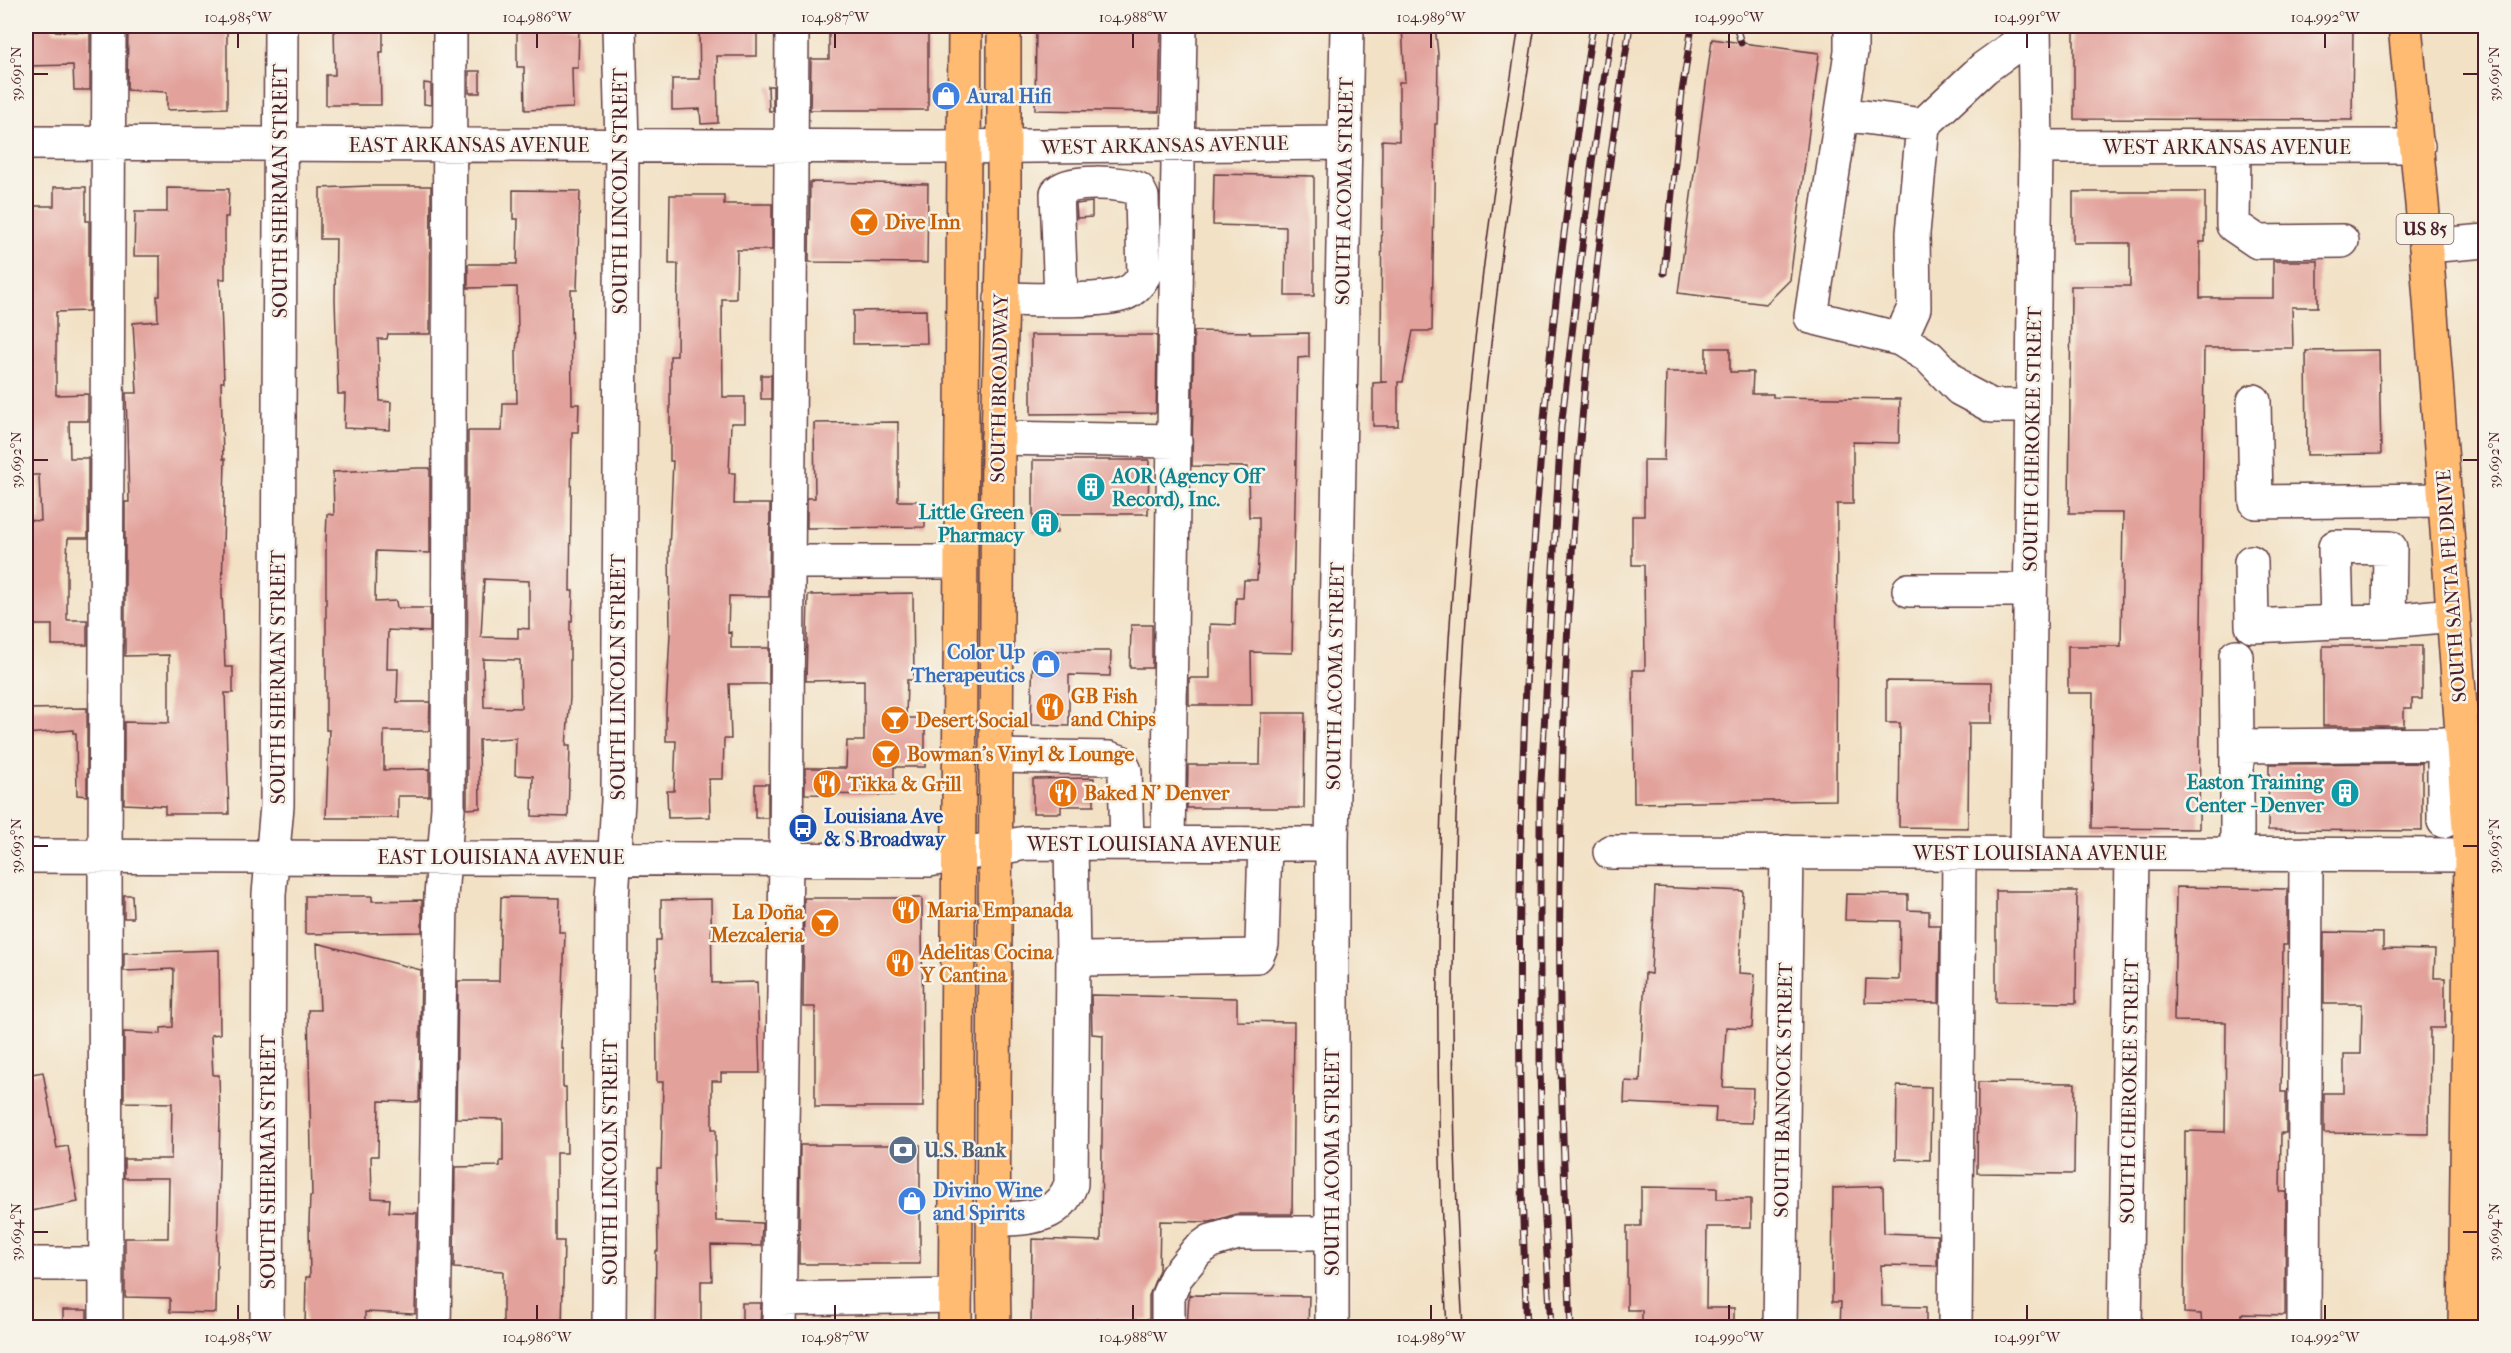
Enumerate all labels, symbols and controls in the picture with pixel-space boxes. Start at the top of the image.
text: 104.985°W [204,8,273,26]
text: 104.986°W [502,8,573,26]
text: 104.987°W [801,8,870,26]
text: 104.988°W [1099,8,1169,26]
text: 104.989°W [1397,8,1467,26]
text: 104.990°W [1694,8,1765,26]
text: 104.991°W [1994,8,2062,26]
text: 104.992°W [2291,8,2361,26]
text: 39.691°N [7,46,25,102]
text: 39.691°N [2485,46,2503,102]
street label: SOUTH SHERMAN STREET [269,63,292,318]
street label: SOUTH LINCOLN STREET [609,67,632,314]
street label: SOUTH ACOMA STREET [1331,76,1358,305]
shop icon: Aural Hifi [930,80,962,112]
place label: Aural Hifi [965,85,1052,108]
street label: WEST ARKANSAS AVENUE [1040,132,1289,159]
street label: EAST ARKANSAS AVENUE [348,134,590,157]
street label: WEST ARKANSAS AVENUE [2102,136,2351,159]
bar icon: Dive Inn [848,206,880,238]
place label: Dive Inn [885,211,961,234]
road number: US 85 [2396,214,2454,244]
street label: SOUTH BROADWAY [986,292,1013,483]
street label: SOUTH CHEROKEE STREET [2019,306,2046,572]
text: 39.692°N [7,431,25,489]
text: 39.692°N [2485,431,2503,489]
place label: AOR (Agency Off Record), Inc. [1110,465,1266,511]
street label: SOUTH SANTA FE DRIVE [2432,469,2471,703]
building icon: AOR (Agency Off Record), Inc. [1075,471,1107,503]
place label: Little Green Pharmacy [918,501,1025,547]
building icon: Little Green Pharmacy [1029,507,1061,539]
street label: SOUTH SHERMAN STREET [267,549,290,804]
street label: SOUTH LINCOLN STREET [607,553,630,800]
street label: SOUTH ACOMA STREET [1322,561,1349,790]
place label: Color Up Therapeutics [910,641,1026,687]
shop icon: Color Up Therapeutics [1030,648,1062,680]
place label: GB Fish and Chips [1071,685,1156,731]
restaurant icon: GB Fish and Chips [1034,691,1066,723]
bar icon: Desert Social [879,704,911,736]
place label: Desert Social [916,709,1029,732]
bar icon: Bowman’s Vinyl & Lounge [870,738,902,770]
place label: Bowman’s Vinyl & Lounge [907,743,1134,766]
restaurant icon: Tikka & Grill [811,768,843,800]
place label: Easton Training Center - Denver [2185,771,2325,817]
place label: Tikka & Grill [847,773,962,796]
restaurant icon: Baked N' Denver [1047,777,1079,809]
building icon: Easton Training Center - Denver [2329,777,2361,809]
place label: Baked N' Denver [1084,782,1230,805]
place label: Louisiana Ave & S Broadway [824,805,946,851]
bus stop icon: Louisiana Ave & S Broadway [787,812,819,844]
text: 39.693°N [7,817,25,874]
text: 39.693°N [2485,817,2503,874]
street label: WEST LOUISIANA AVENUE [1026,833,1281,856]
street label: WEST LOUISIANA AVENUE [1912,842,2167,865]
street label: EAST LOUISIANA AVENUE [377,846,625,869]
restaurant icon: Maria Empanada [890,894,922,926]
place label: Maria Empanada [926,899,1073,922]
place label: La Doña Mezcaleria [709,901,805,947]
bar icon: La Doña Mezcaleria [809,907,841,939]
place label: Adelitas Cocina Y Cantina [919,941,1054,987]
restaurant icon: Adelitas Cocina Y Cantina [884,947,916,979]
street label: SOUTH CHEROKEE STREET [2116,958,2143,1224]
street label: SOUTH BANNOCK STREET [1770,962,1797,1218]
street label: SOUTH SHERMAN STREET [257,1034,280,1289]
street label: SOUTH LINCOLN STREET [599,1038,622,1285]
street label: SOUTH ACOMA STREET [1321,1047,1344,1276]
bank icon: U.S. Bank [887,1134,919,1166]
place label: U.S. Bank [923,1139,1007,1162]
place label: Divino Wine and Spirits [933,1179,1043,1225]
shop icon: Divino Wine and Spirits [896,1185,928,1217]
text: 39.694°N [7,1202,25,1261]
text: 39.694°N [2485,1202,2503,1261]
text: 104.985°W [204,1328,273,1346]
text: 104.986°W [502,1328,573,1346]
text: 104.987°W [801,1328,870,1346]
text: 104.988°W [1099,1328,1169,1346]
text: 104.989°W [1397,1328,1467,1346]
text: 104.990°W [1694,1328,1765,1346]
text: 104.991°W [1994,1328,2062,1346]
text: 104.992°W [2291,1328,2361,1346]

